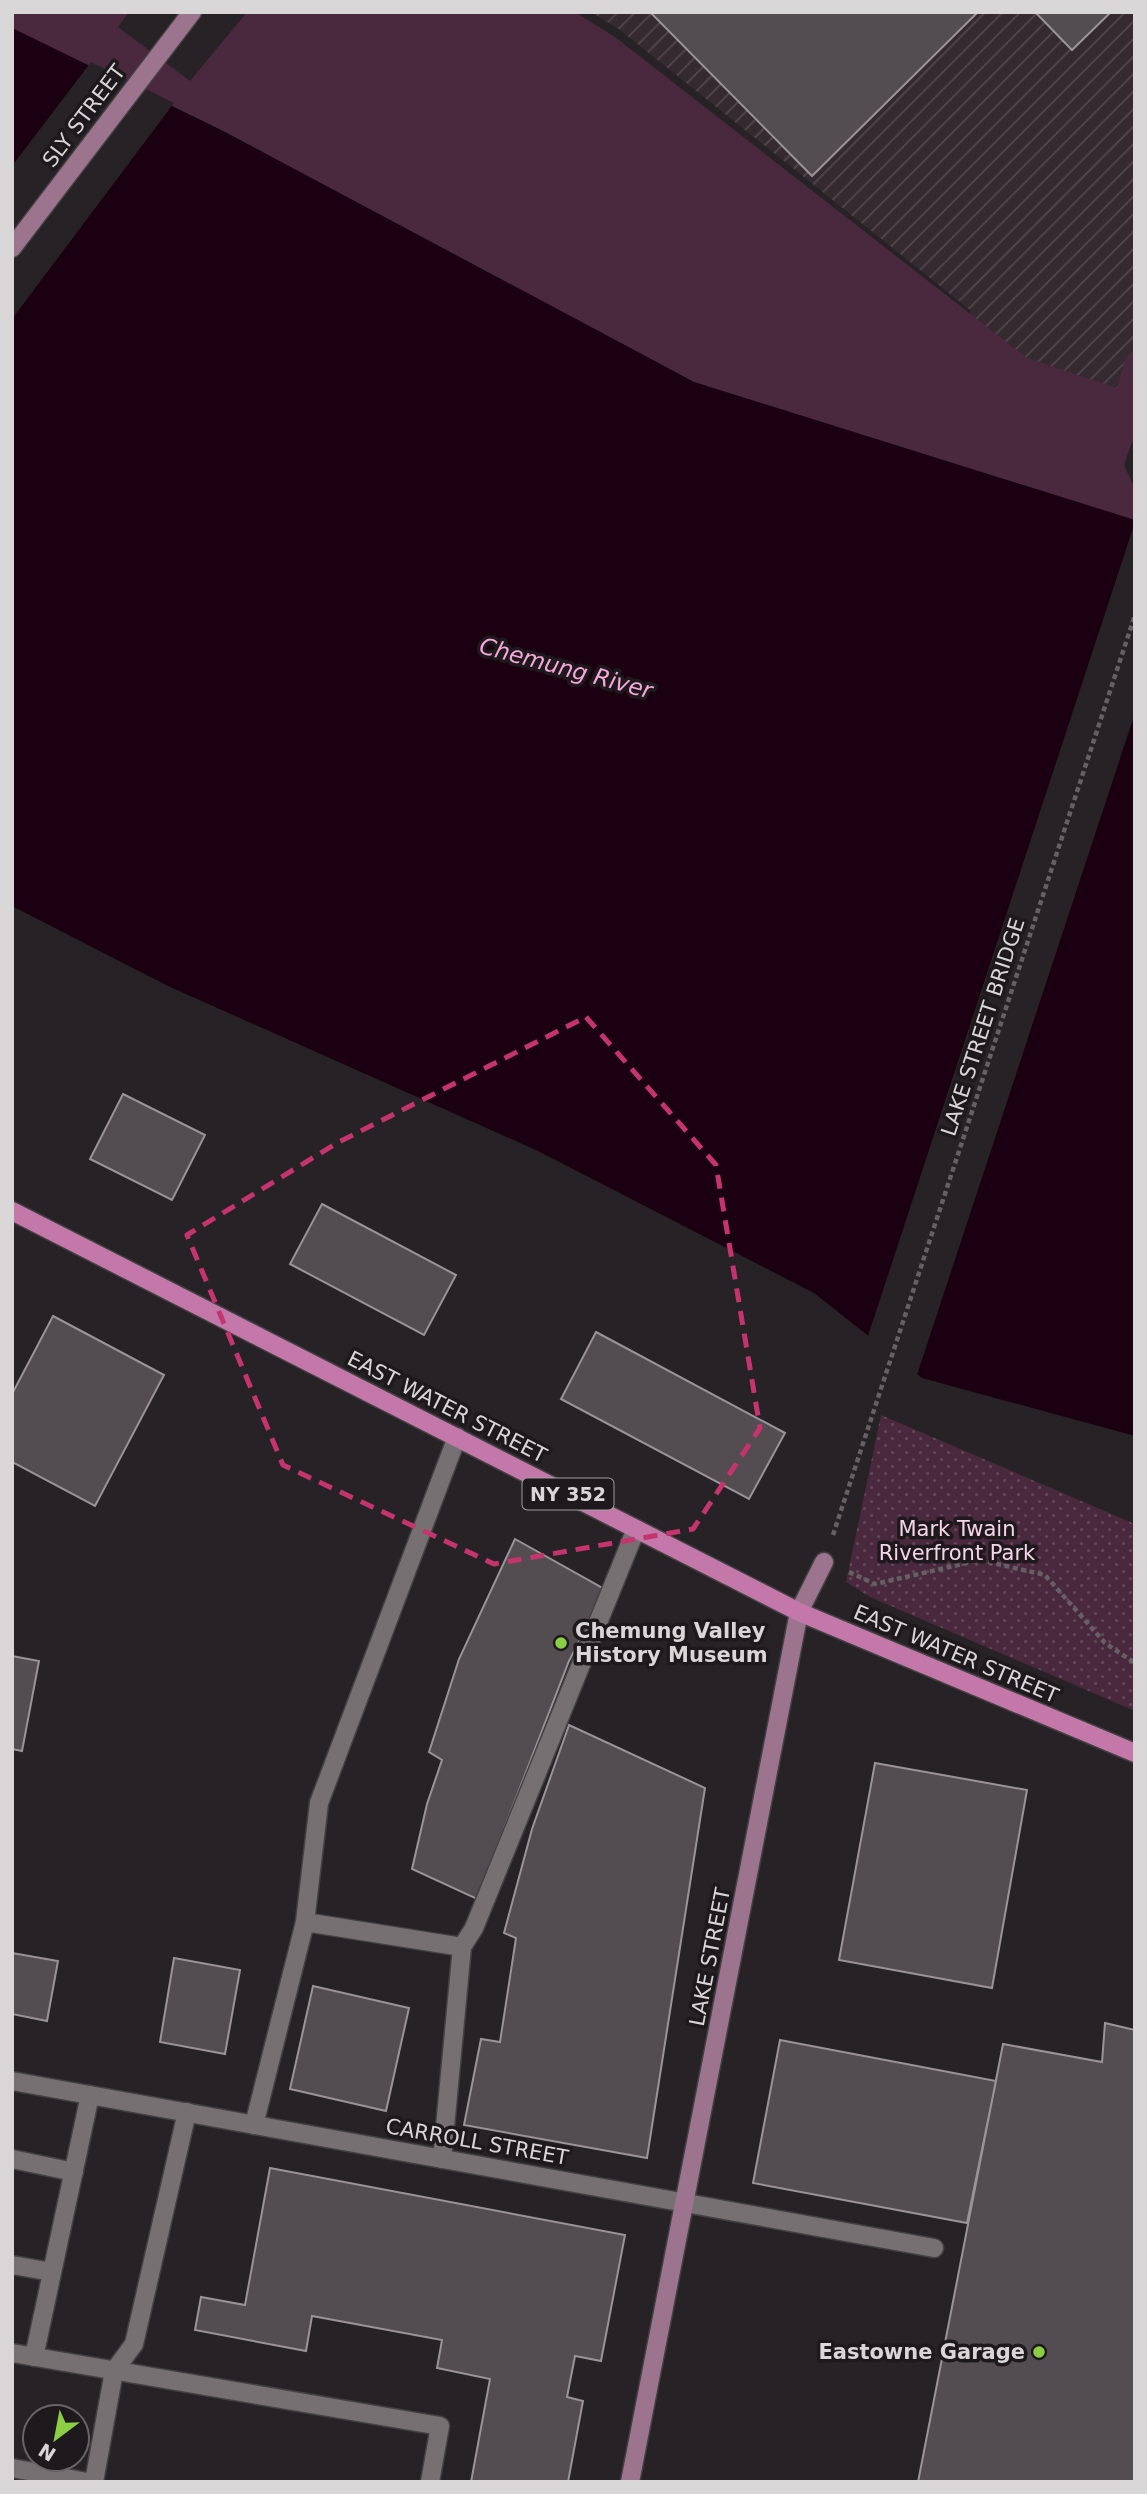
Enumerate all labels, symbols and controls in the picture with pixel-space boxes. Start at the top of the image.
street label: SLY STREET [38,60,130,172]
water label: Chemung River [477,632,657,704]
street label: LAKE STREET BRIDGE [936,915,1030,1139]
street label: EAST WATER STREET [343,1346,551,1468]
road number: NY 352 [522,1478,614,1510]
park label: Mark Twain Riverfront Park [879,1517,1036,1565]
street label: EAST WATER STREET [850,1600,1062,1708]
place label: Chemung Valley History Museum [575,1619,768,1667]
marker: Chemung Valley History Museum [553,1635,569,1651]
street label: LAKE STREET [685,1886,735,2028]
street label: CARROLL STREET [384,2114,570,2170]
place label: Eastowne Garage [818,2340,1025,2364]
marker: Eastowne Garage [1031,2344,1047,2360]
north arrow [21,2403,91,2473]
text: N [34,2439,60,2466]

